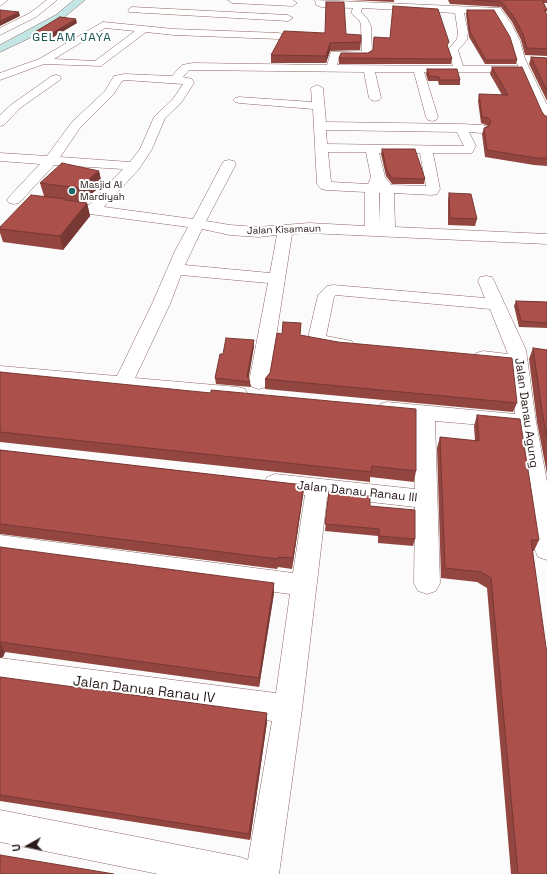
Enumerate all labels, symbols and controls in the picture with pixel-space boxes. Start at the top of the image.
district label: GELAM JAYA [32,31,112,45]
place label: Masjid Al Mardiyah [80,179,125,202]
marker: Masjid Al Mardiyah [67,186,77,196]
street label: Jalan Kisamaun [247,223,321,237]
street label: Jalan Danau Agung [511,357,541,469]
street label: Jalan Danau Ranau III [296,479,418,505]
street label: Jalan Danua Ranau IV [72,673,216,707]
north arrow [8,826,48,866]
text: U [9,843,24,852]

